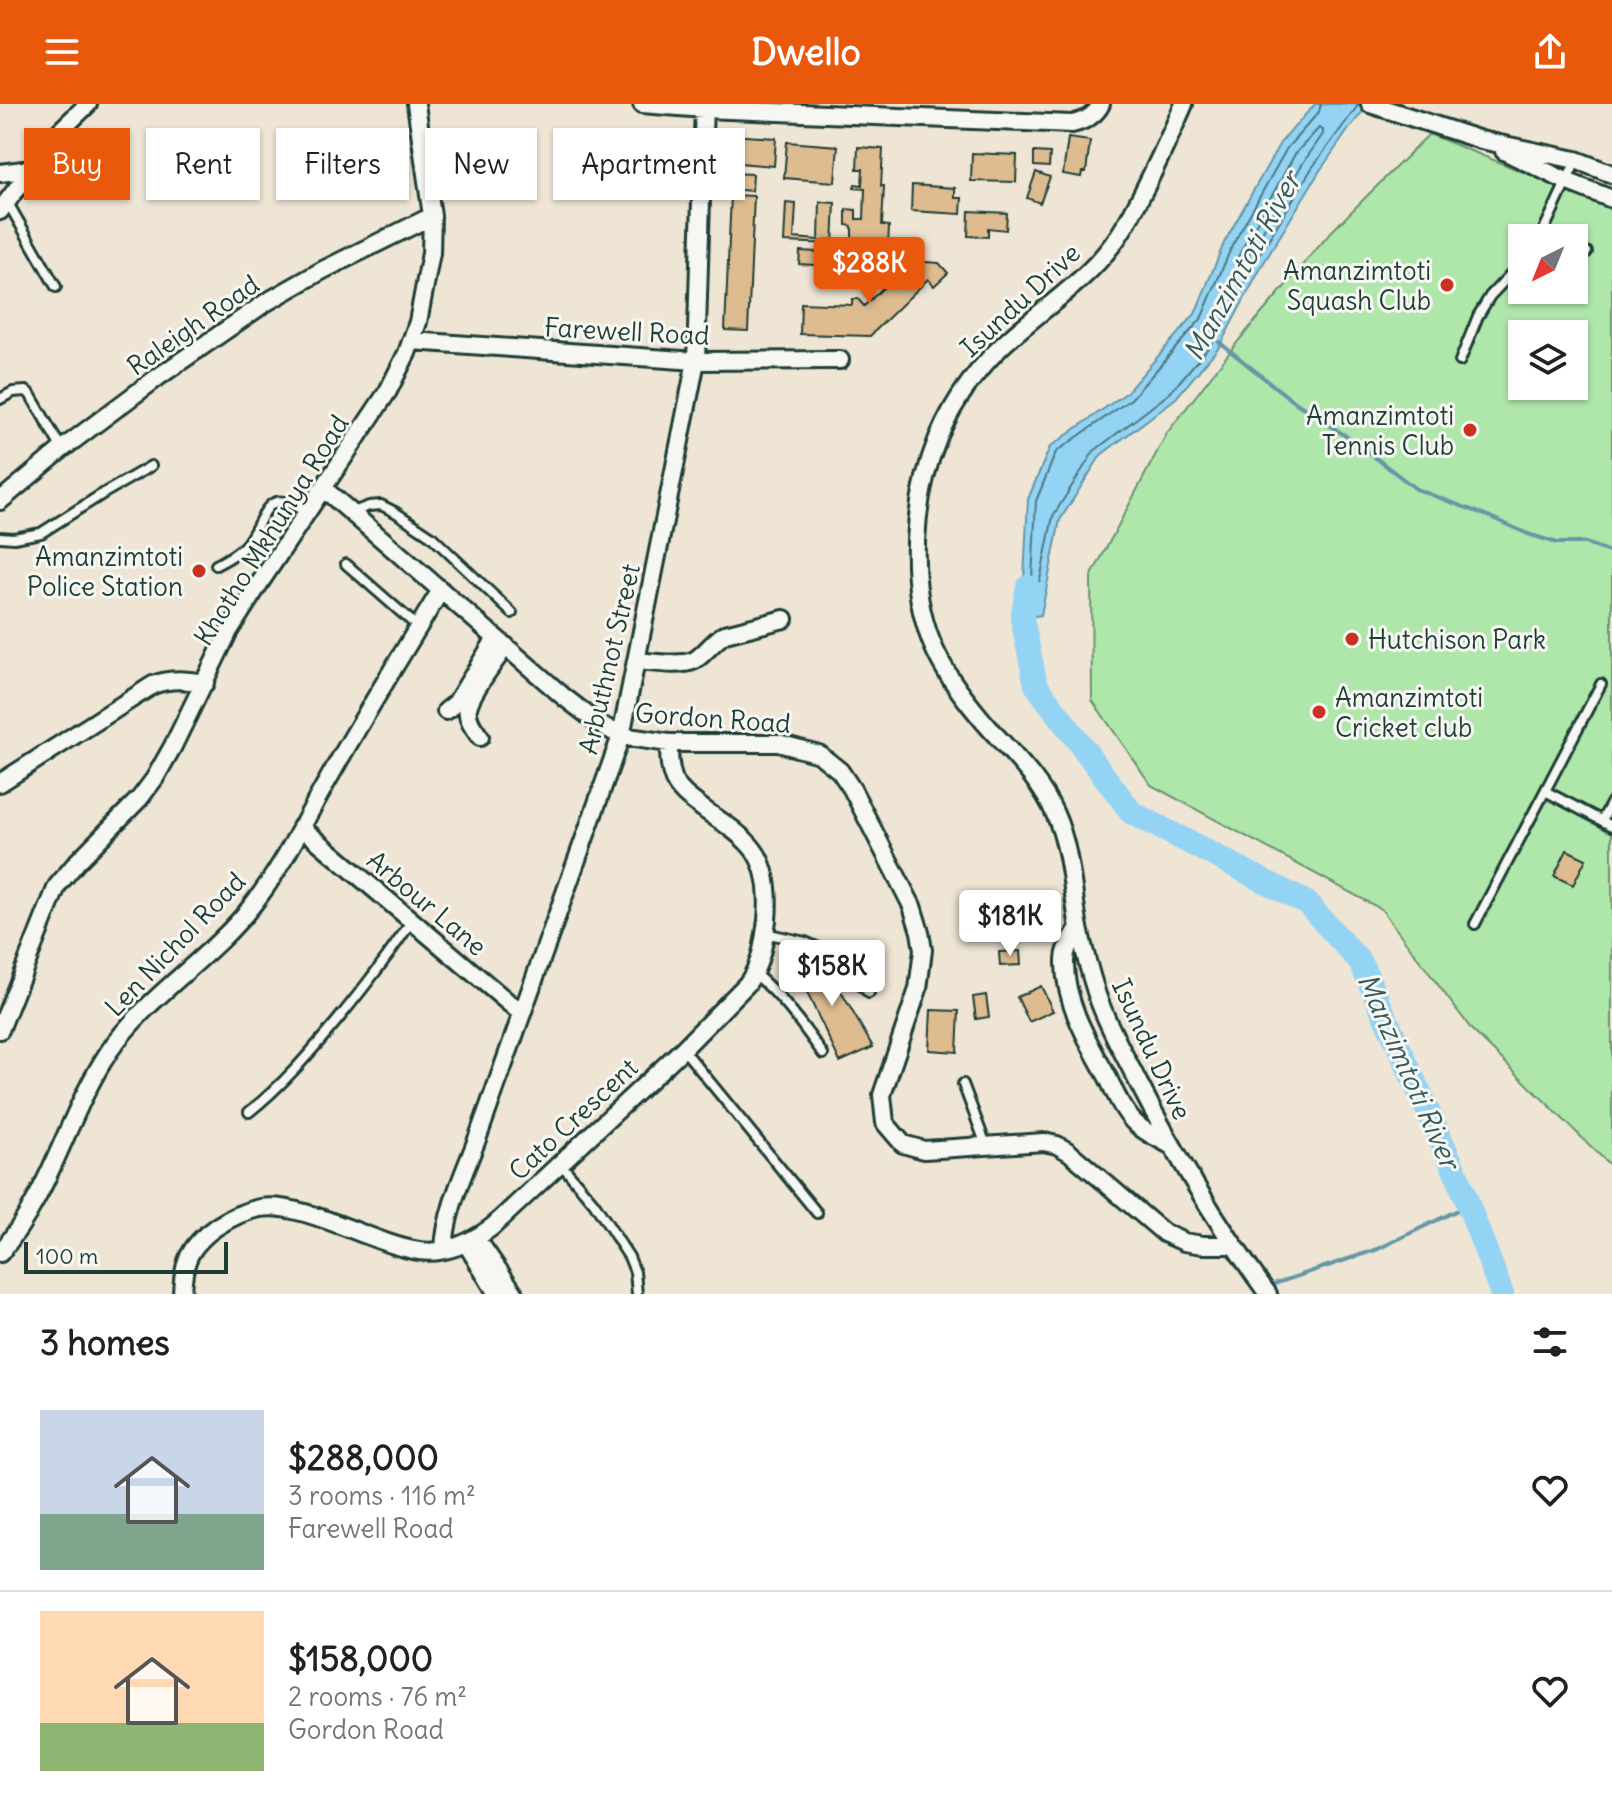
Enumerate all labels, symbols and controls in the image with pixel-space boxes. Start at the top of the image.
icon: menu [40,30,84,74]
text: Dwello [751,30,861,75]
icon: share [1528,30,1572,74]
chip: Buy [24,128,130,200]
chip: Rent [146,128,260,200]
chip: Filters [276,128,409,200]
chip: New [425,128,537,200]
chip: Apartment [553,128,745,200]
water label: Manzimtoti River [1175,162,1310,367]
north arrow [1508,224,1588,304]
map controls [1508,224,1588,400]
street label: Isundu Drive [953,236,1087,364]
pin: $288K [813,237,925,305]
text: $288K [832,246,906,279]
place label: Amanzimtoti Squash Club [1283,254,1431,317]
street label: Raleigh Road [121,267,265,383]
marker: Amanzimtoti Squash Club [1438,276,1456,294]
street label: Farewell Road [544,310,710,352]
button: layers [1508,320,1588,400]
place label: Amanzimtoti Tennis Club [1306,399,1454,462]
street label: Khotho Mkhunya Road [187,408,355,652]
marker: Amanzimtoti Tennis Club [1461,421,1479,439]
place label: Amanzimtoti Police Station [27,540,183,603]
street label: Arbuthnot Street [571,560,647,757]
marker: Amanzimtoti Police Station [190,562,208,580]
place label: Hutchison Park [1368,623,1546,656]
marker: Hutchison Park [1343,630,1361,648]
place label: Amanzimtoti Cricket club [1335,681,1483,744]
street label: Gordon Road [634,696,792,740]
marker: Amanzimtoti Cricket club [1310,703,1328,721]
street label: Arbour Lane [360,843,494,963]
street label: Len Nichol Road [98,865,252,1023]
pin: $181K [954,890,1066,958]
text: $181K [977,899,1043,932]
pin: $158K [776,940,888,1008]
text: $158K [797,949,867,982]
water label: Manzimtoti River [1350,968,1470,1178]
street label: Isundu Drive [1105,973,1199,1125]
street label: Cato Crescent [502,1051,645,1187]
scale bar [24,1238,228,1274]
text: 100 m [36,1242,98,1270]
icon: filters [1528,1320,1572,1364]
text: 3 homes [40,1321,170,1364]
text: $288,000 [288,1436,439,1479]
icon: home [104,1442,200,1538]
icon: heart [1528,1468,1572,1512]
text: 3 rooms · 116 m² [288,1479,476,1512]
text: Farewell Road [288,1512,453,1545]
text: $158,000 [288,1637,433,1680]
icon: home [104,1643,200,1739]
icon: heart [1528,1669,1572,1713]
text: 2 rooms · 76 m² [288,1680,467,1713]
text: Gordon Road [288,1713,444,1746]

